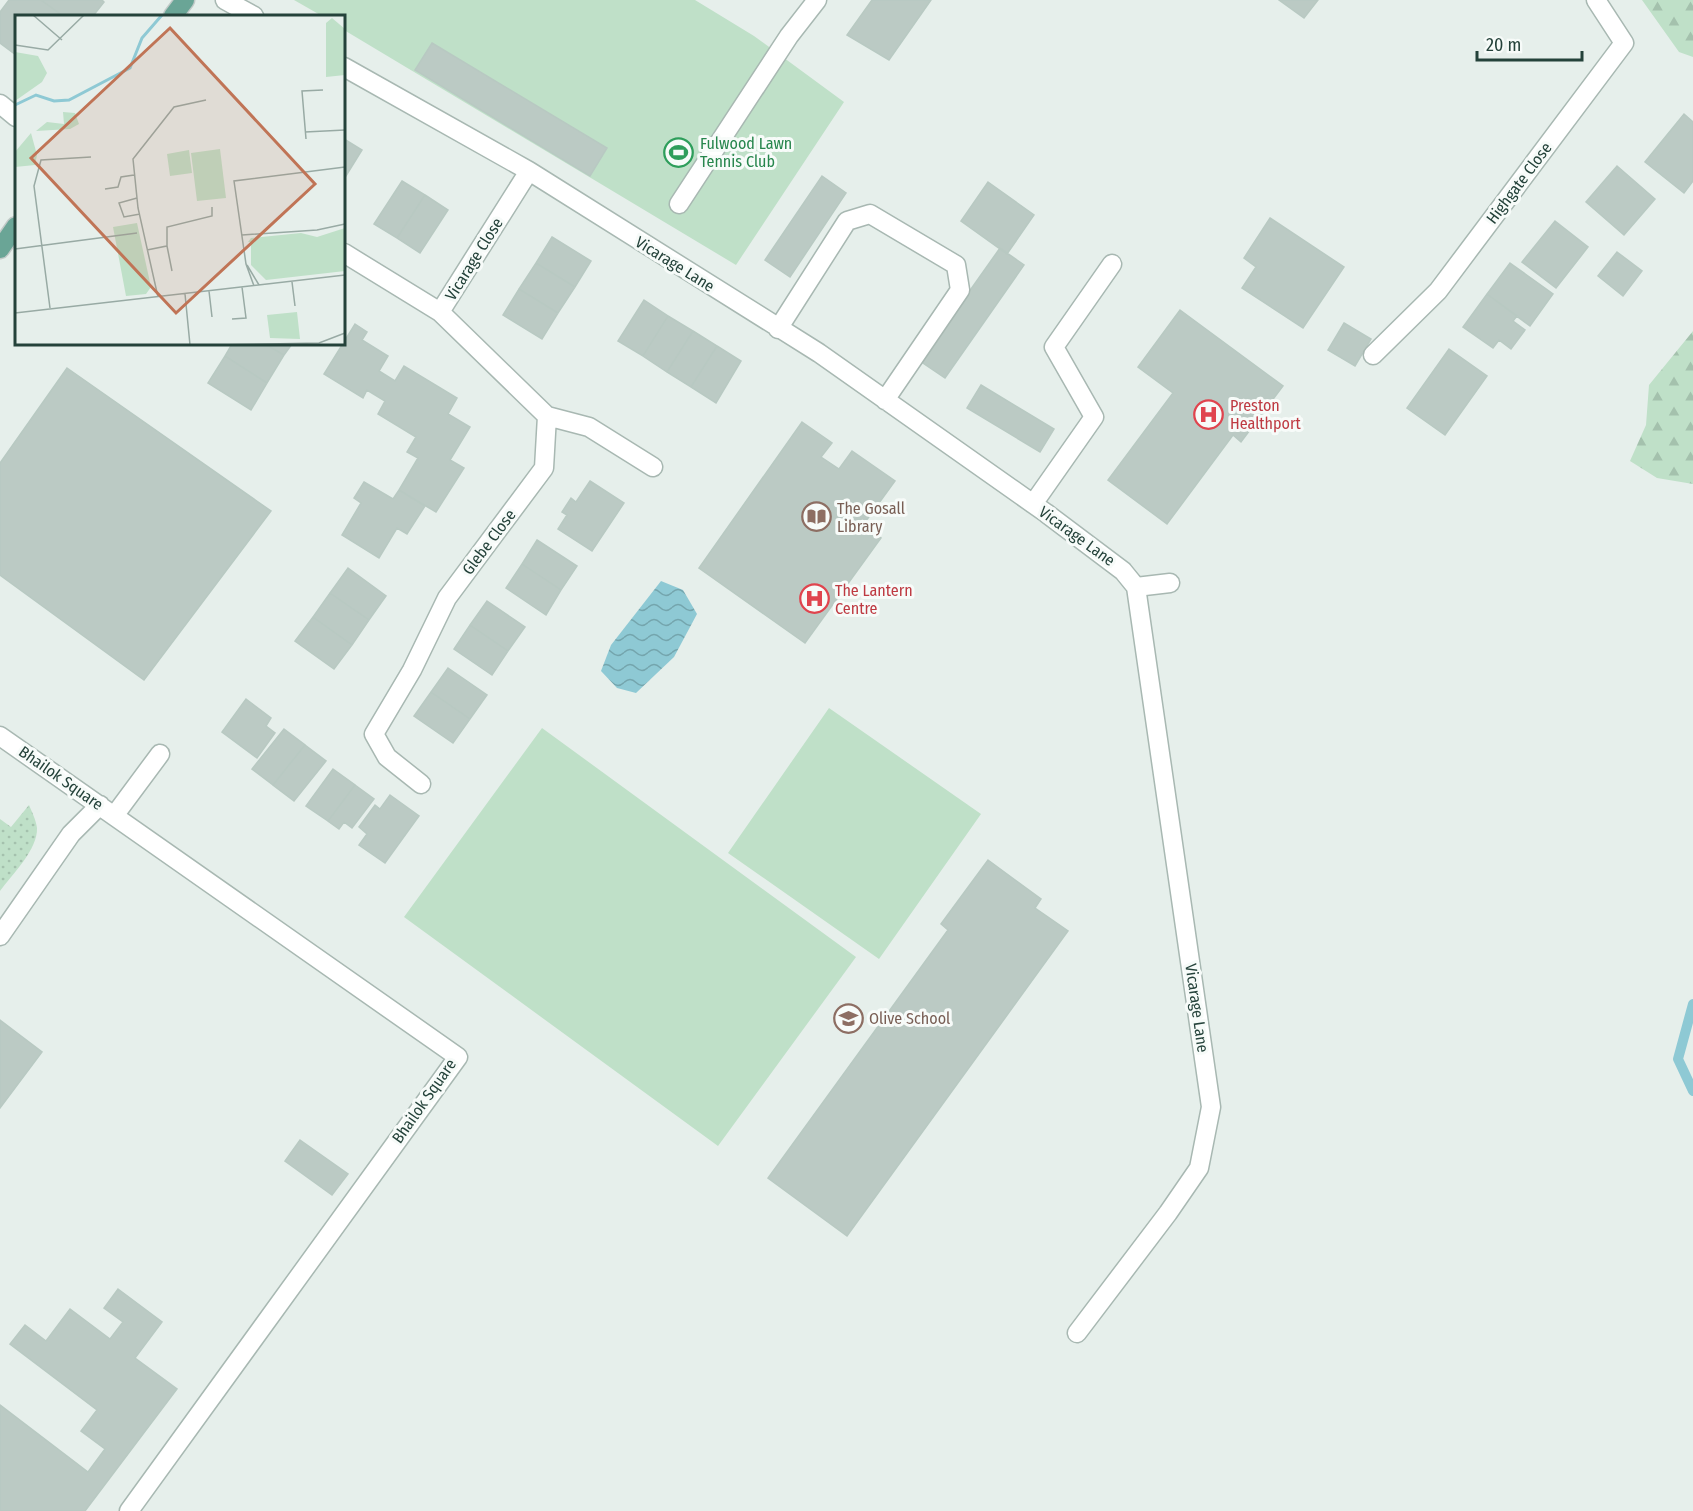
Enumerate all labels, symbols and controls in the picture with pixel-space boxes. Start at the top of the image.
inset map [15,15,345,345]
scale bar [1477,24,1582,62]
text: 20 m [1486,34,1521,56]
place label: Fulwood Lawn Tennis Club [700,134,792,171]
sports icon: Fulwood Lawn Tennis Club [663,136,695,168]
street label: Highgate Close [1482,139,1556,227]
street label: Vicarage Close [441,214,507,304]
street label: Vicarage Lane [632,232,718,296]
place label: Preston Healthport [1230,396,1302,433]
hospital icon: Preston Healthport [1193,398,1225,430]
place label: The Gosall Library [837,499,905,536]
library icon: The Gosall Library [800,501,832,533]
street label: Vicarage Lane [1035,502,1119,570]
street label: Glebe Close [458,506,520,578]
place label: The Lantern Centre [835,581,913,618]
hospital icon: The Lantern Centre [798,583,830,615]
street label: Bhailok Square [15,742,107,814]
street label: Vicarage Lane [1181,962,1213,1054]
school or university icon: Olive School [832,1002,864,1034]
place label: Olive School [869,1009,950,1028]
street label: Bhailok Square [388,1055,460,1147]

